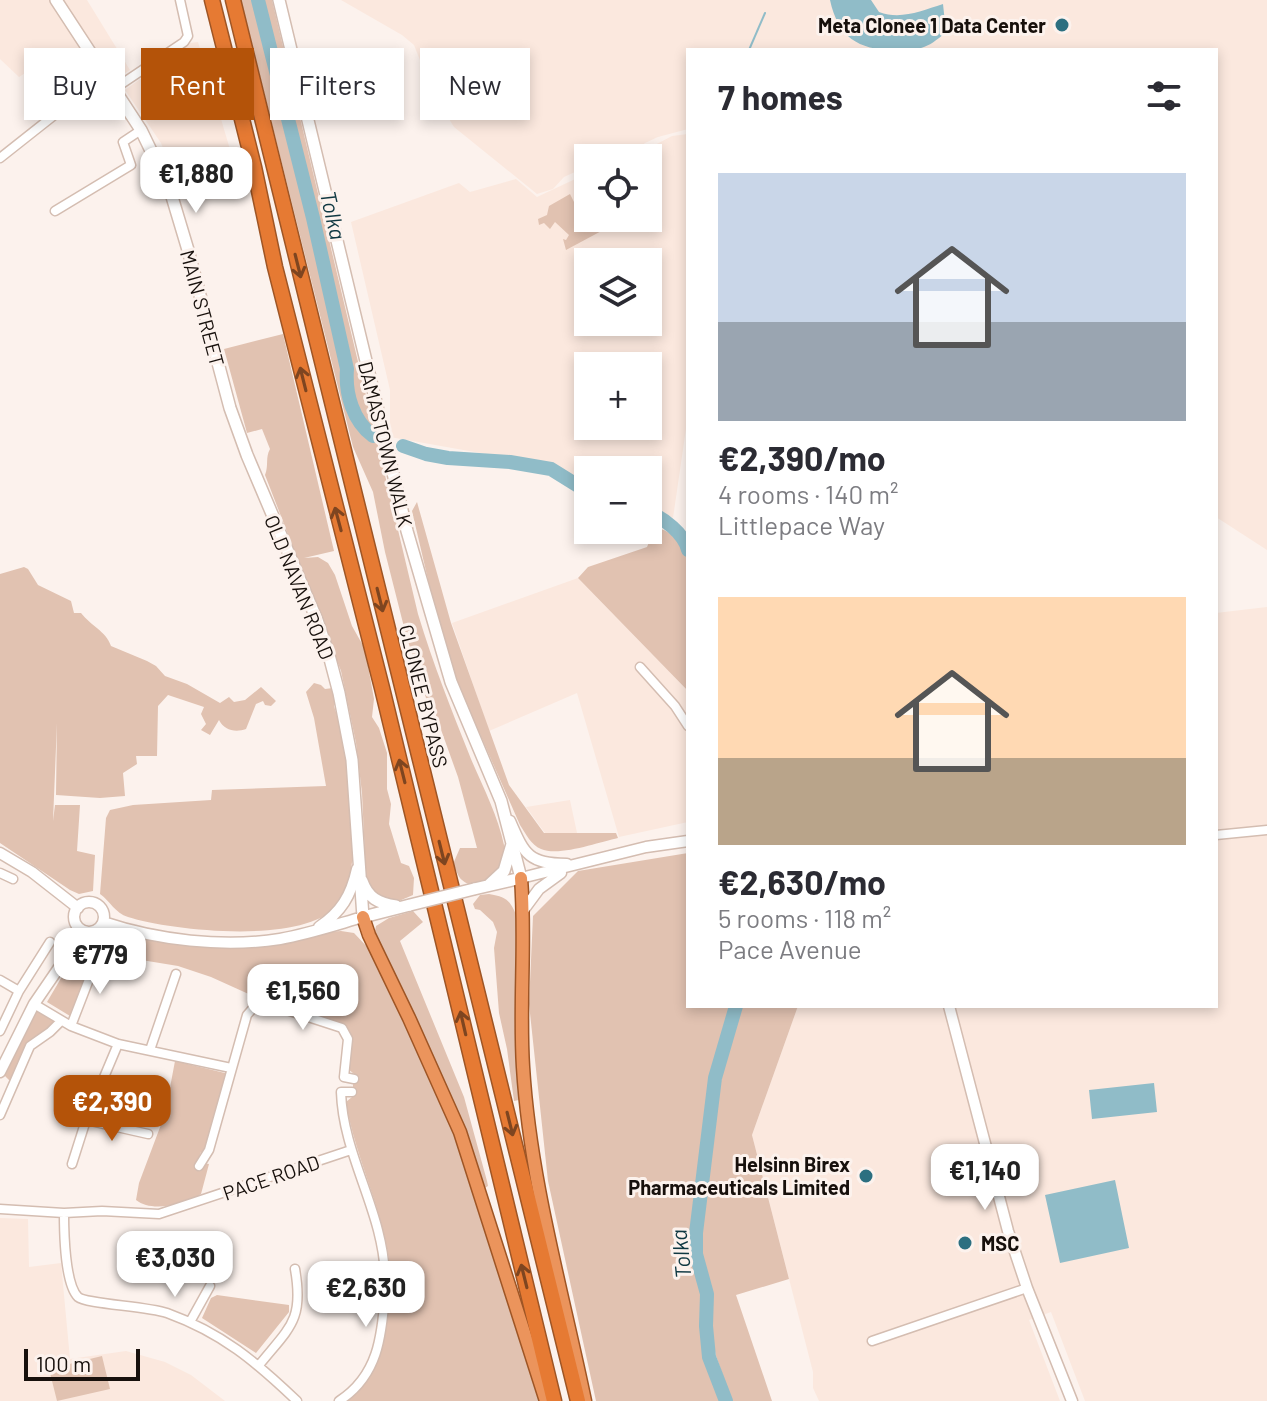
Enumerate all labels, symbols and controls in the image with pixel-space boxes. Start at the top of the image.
place label: Meta Clonee 1 Data Center [818,13,1046,37]
marker: Meta Clonee 1 Data Center [1053,16,1071,34]
chip: Buy [24,48,125,120]
chip: Rent [141,48,254,120]
chip: Filters [270,48,404,120]
chip: New [420,48,530,120]
icon: filters [1142,74,1186,118]
text: 7 homes [718,76,843,117]
map controls [574,144,662,544]
button: locate [574,144,662,232]
pin: €1,880 [131,147,261,215]
text: €1,880 [158,157,234,188]
water label: Tolka [316,188,352,242]
icon: home [880,225,1024,369]
street label: MAIN STREET [176,247,230,369]
button: layers [574,248,662,336]
one-way arrow [291,253,306,279]
button: + [574,352,662,440]
street label: DAMASTOWN WALK [354,359,418,529]
one-way arrow [294,367,309,392]
text: €2,390/mo [718,437,886,478]
button: − [574,456,662,544]
text: 4 rooms · 140 m² [718,478,898,509]
one-way arrow [329,506,344,532]
text: Littlepace Way [718,509,885,540]
street label: OLD NAVAN ROAD [260,511,340,663]
one-way arrow [373,587,388,613]
street label: CLONEE BYPASS [395,622,453,770]
icon: home [880,649,1024,793]
one-way arrow [394,758,409,784]
one-way arrow [435,839,450,865]
text: €2,630/mo [718,861,886,902]
text: 5 rooms · 118 m² [718,902,891,933]
pin: €779 [53,928,147,996]
text: Pace Avenue [718,933,862,964]
text: €779 [72,938,128,969]
pin: €1,560 [238,964,368,1032]
text: €1,560 [265,974,341,1005]
one-way arrow [455,1011,470,1037]
pin: €2,390 [47,1075,177,1143]
text: €2,390 [72,1085,152,1116]
one-way arrow [504,1110,519,1136]
pin: €1,140 [920,1144,1050,1212]
street label: PACE ROAD [219,1149,323,1205]
place label: Helsinn Birex Pharmaceuticals Limited [628,1152,850,1199]
text: €1,140 [949,1154,1021,1185]
marker: Helsinn Birex Pharmaceuticals Limited [857,1167,875,1185]
water label: Tolka [664,1228,696,1280]
pin: €3,030 [110,1231,240,1299]
place label: MSC [981,1231,1019,1255]
marker: MSC [956,1234,974,1252]
text: €3,030 [135,1241,215,1272]
pin: €2,630 [301,1261,431,1329]
one-way arrow [515,1264,530,1290]
text: €2,630 [326,1271,406,1302]
scale bar [24,1345,140,1381]
text: 100 m [36,1350,91,1376]

